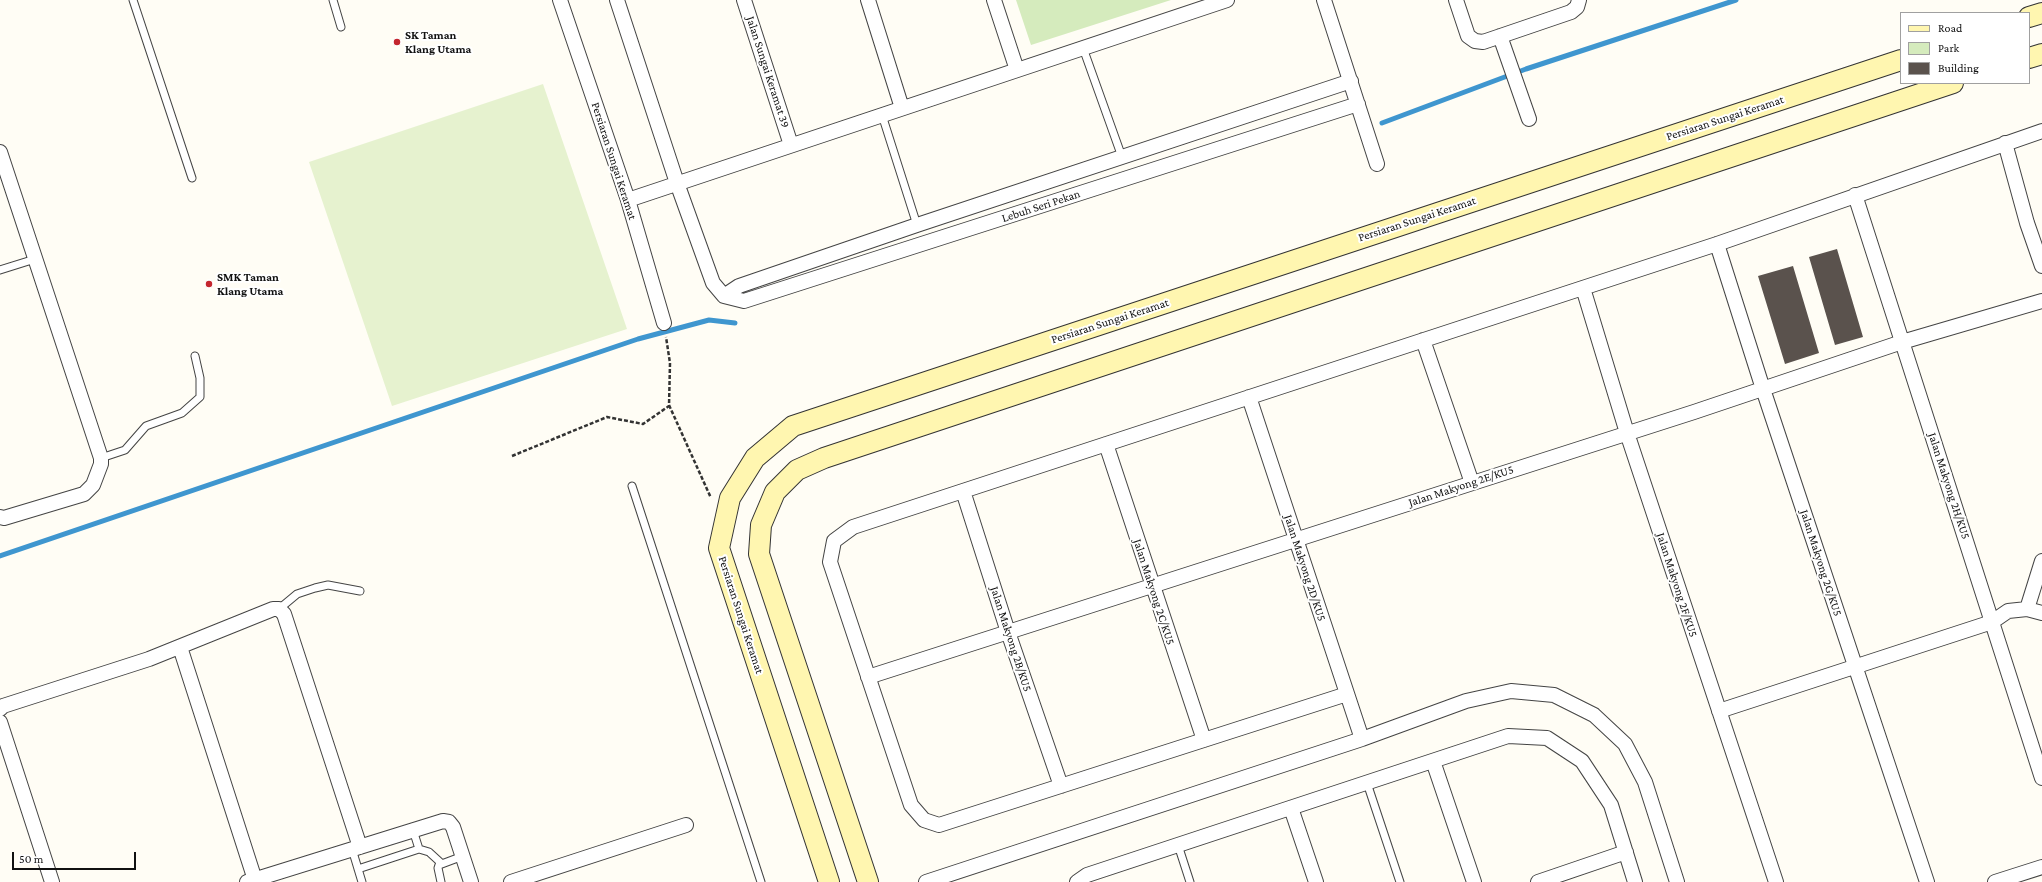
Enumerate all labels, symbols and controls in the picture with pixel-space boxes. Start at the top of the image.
legend [1900,12,2030,84]
street label: Jalan Sungai Keramat 39 [743,14,793,130]
text: Road [1938,21,1962,35]
place label: SK Taman Klang Utama [405,28,471,56]
marker: SK Taman Klang Utama [392,37,402,47]
text: Park [1938,41,1959,55]
text: Building [1938,61,1979,75]
street label: Persiaran Sungai Keramat [1664,92,1786,144]
street label: Persiaran Sungai Keramat [588,100,640,222]
street label: Lebuh Seri Pekan [1000,187,1082,225]
street label: Persiaran Sungai Keramat [1356,193,1478,245]
place label: SMK Taman Klang Utama [217,270,283,298]
marker: SMK Taman Klang Utama [204,279,214,289]
street label: Persiaran Sungai Keramat [1049,295,1171,347]
street label: Jalan Makyong 2H/KU5 [1925,431,1973,541]
street label: Jalan Makyong 2E/KU5 [1407,462,1515,510]
street label: Jalan Makyong 2G/KU5 [1797,508,1845,618]
street label: Jalan Makyong 2D/KU5 [1281,513,1329,623]
street label: Jalan Makyong 2F/KU5 [1653,531,1701,639]
street label: Jalan Makyong 2C/KU5 [1130,537,1178,647]
street label: Persiaran Sungai Keramat [715,554,767,676]
street label: Jalan Makyong 2B/KU5 [987,585,1035,693]
scale bar [14,844,138,870]
text: 50 m [19,852,43,866]

